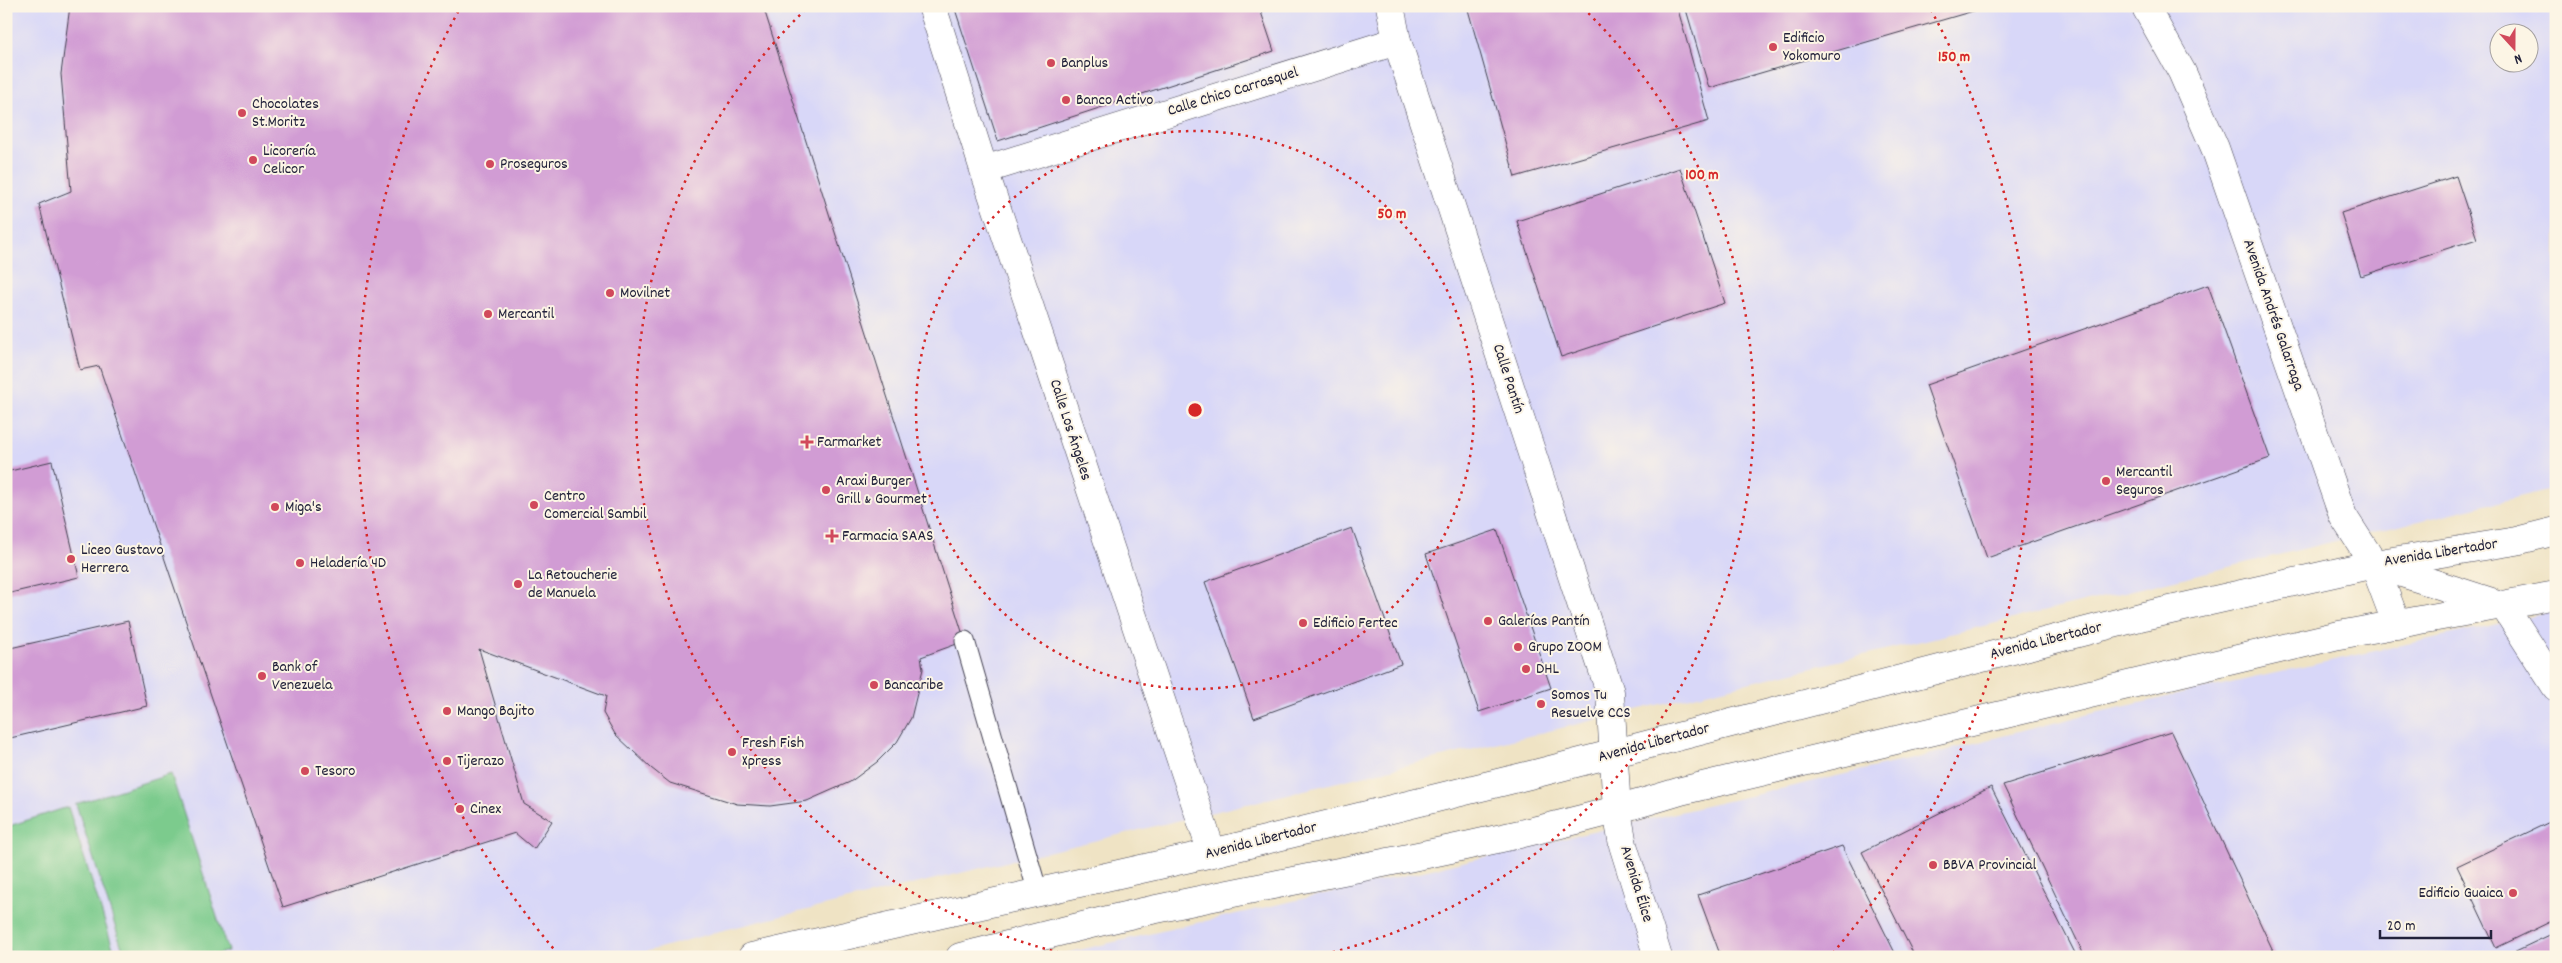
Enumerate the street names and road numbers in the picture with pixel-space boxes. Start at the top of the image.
street label: Calle Chico Carrasquel [1165,61,1301,123]
street label: Avenida Andrés Galarraga [2236,236,2310,394]
street label: Calle Pantín [1486,341,1530,417]
street label: Calle Los Ángeles [1043,376,1097,484]
street label: Avenida Libertador [2383,533,2500,573]
street label: Avenida Libertador [1988,616,2105,666]
street label: Avenida Libertador [1596,717,1712,769]
street label: Avenida Libertador [1203,816,1320,866]
street label: Avenida Élice [1613,843,1659,925]

